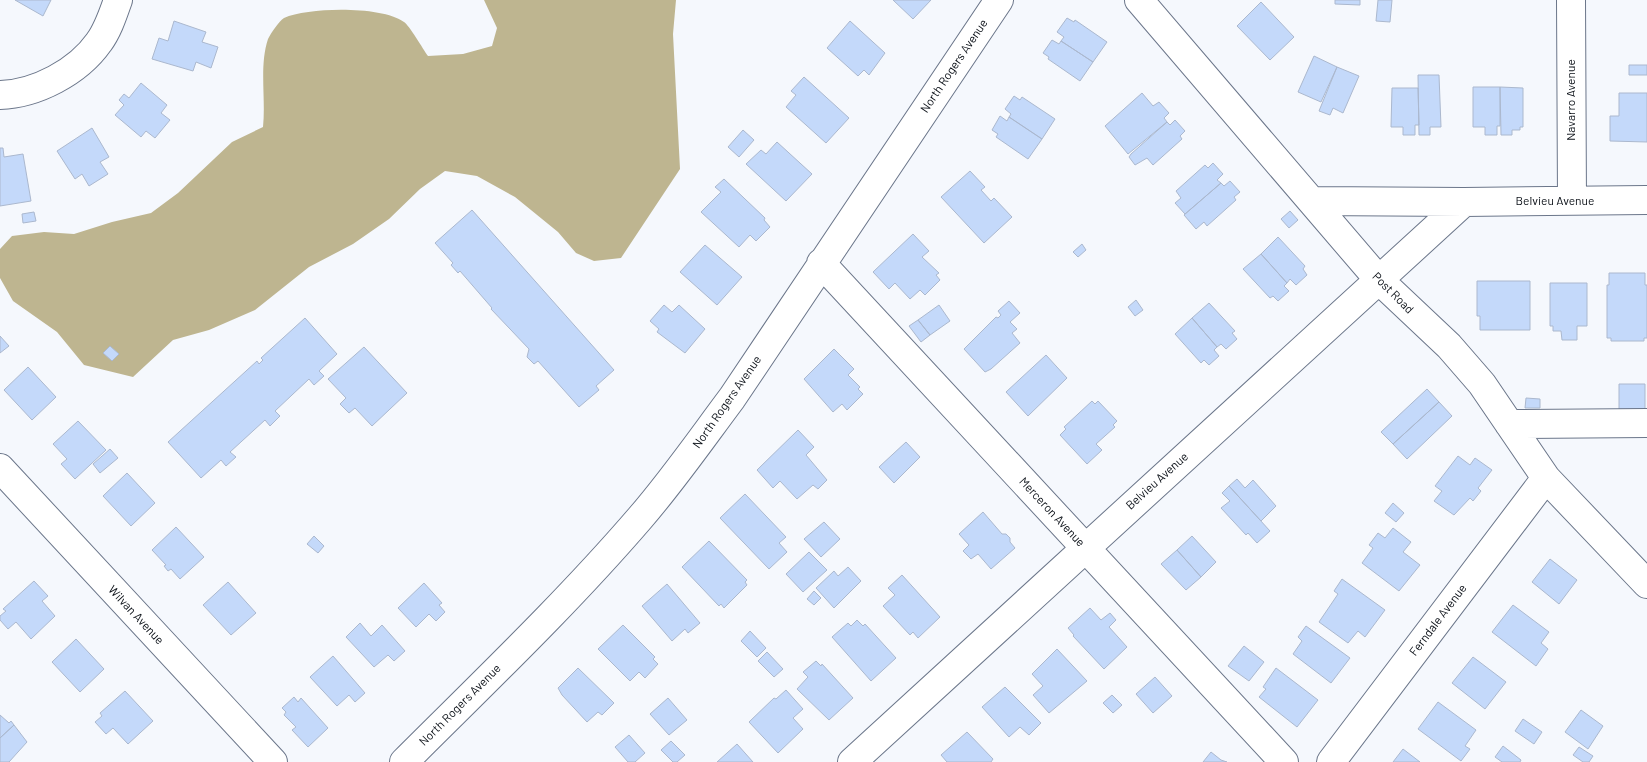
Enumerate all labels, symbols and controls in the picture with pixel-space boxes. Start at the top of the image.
street label: North Rogers Avenue [917,16,990,115]
street label: Navarro Avenue [1563,59,1577,141]
street label: Belvieu Avenue [1516,193,1594,207]
street label: Post Road [1370,269,1417,316]
street label: North Rogers Avenue [689,352,763,450]
street label: Belvieu Avenue [1122,449,1190,512]
street label: Merceron Avenue [1017,474,1088,549]
street label: Ferndale Avenue [1406,581,1469,658]
street label: Wilvan Avenue [106,582,167,647]
street label: North Rogers Avenue [416,661,503,748]

